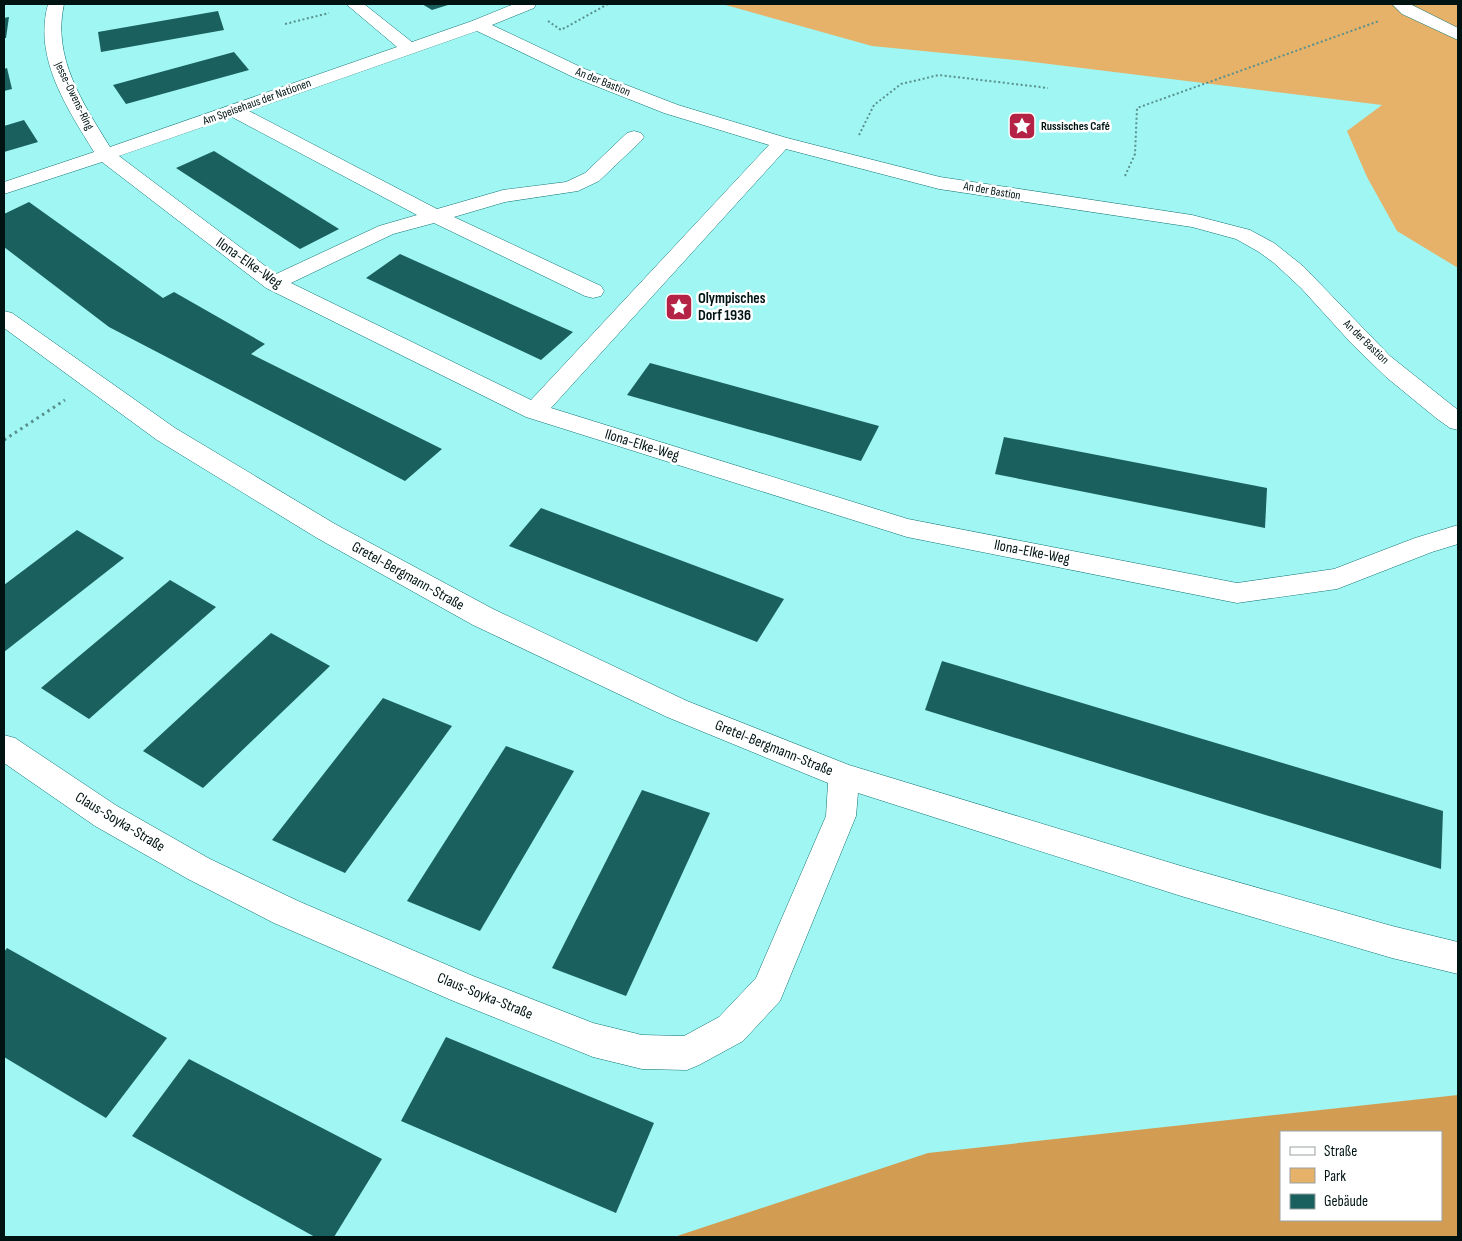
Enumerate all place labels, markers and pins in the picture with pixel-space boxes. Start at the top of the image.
place icon: Russisches Café [1007,111,1037,141]
place label: Russisches Café [1041,119,1110,134]
place label: Olympisches Dorf 1936 [698,289,766,325]
place icon: Olympisches Dorf 1936 [664,292,694,322]

